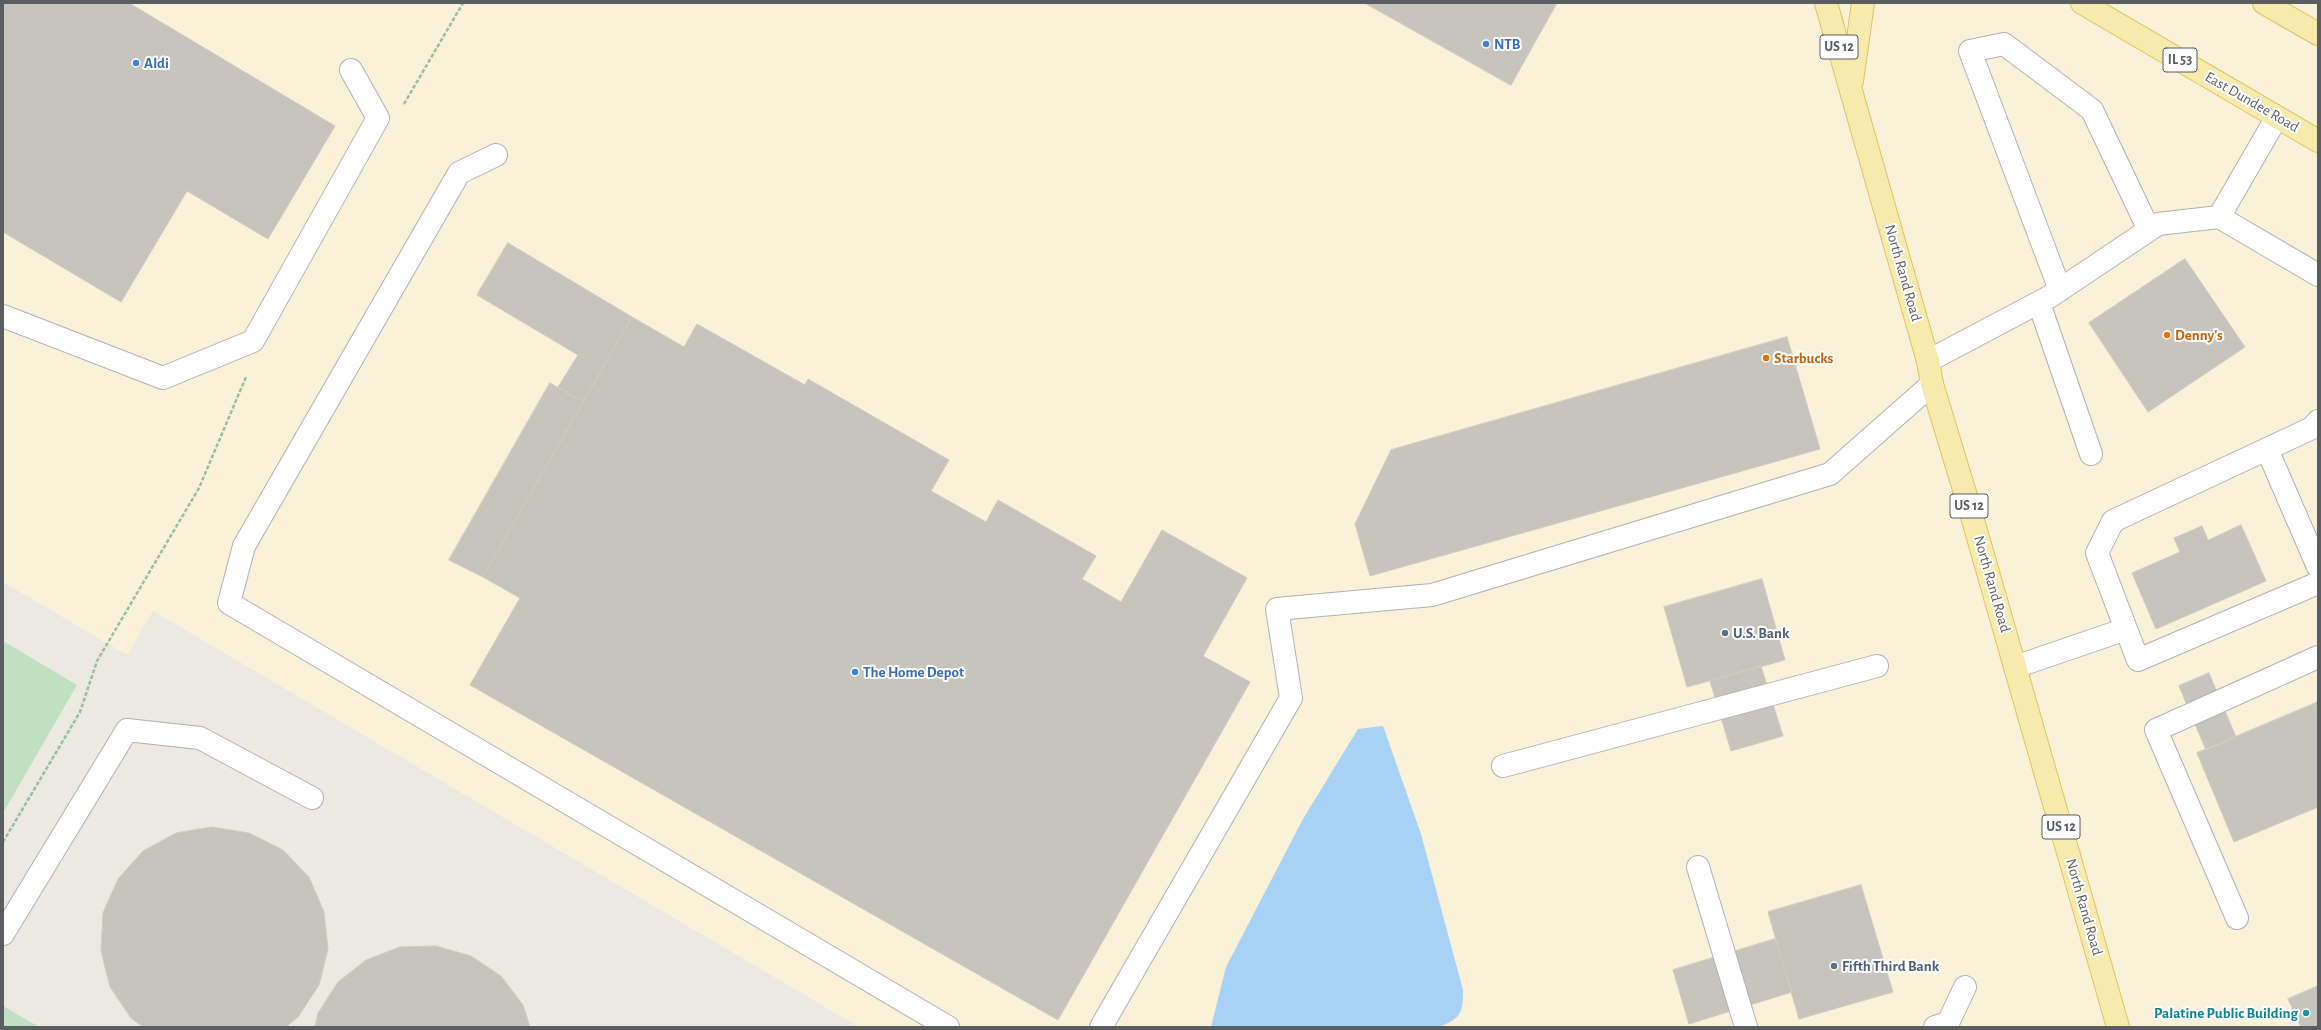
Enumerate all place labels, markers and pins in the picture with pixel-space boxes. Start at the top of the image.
place label: NTB [1494,35,1520,53]
marker: NTB [1481,39,1491,49]
place label: Aldi [144,54,169,72]
marker: Aldi [131,58,141,68]
place label: Denny's [2175,326,2223,344]
marker: Denny's [2162,330,2172,340]
place label: Starbucks [1774,349,1833,367]
marker: Starbucks [1761,353,1771,363]
place label: U.S. Bank [1733,624,1789,642]
marker: U.S. Bank [1720,628,1730,638]
place label: The Home Depot [863,663,964,681]
marker: The Home Depot [850,667,860,677]
place label: Fifth Third Bank [1842,957,1939,975]
marker: Fifth Third Bank [1829,961,1839,971]
place label: Palatine Public Building [2154,1004,2298,1022]
marker: Palatine Public Building [2301,1008,2311,1018]

